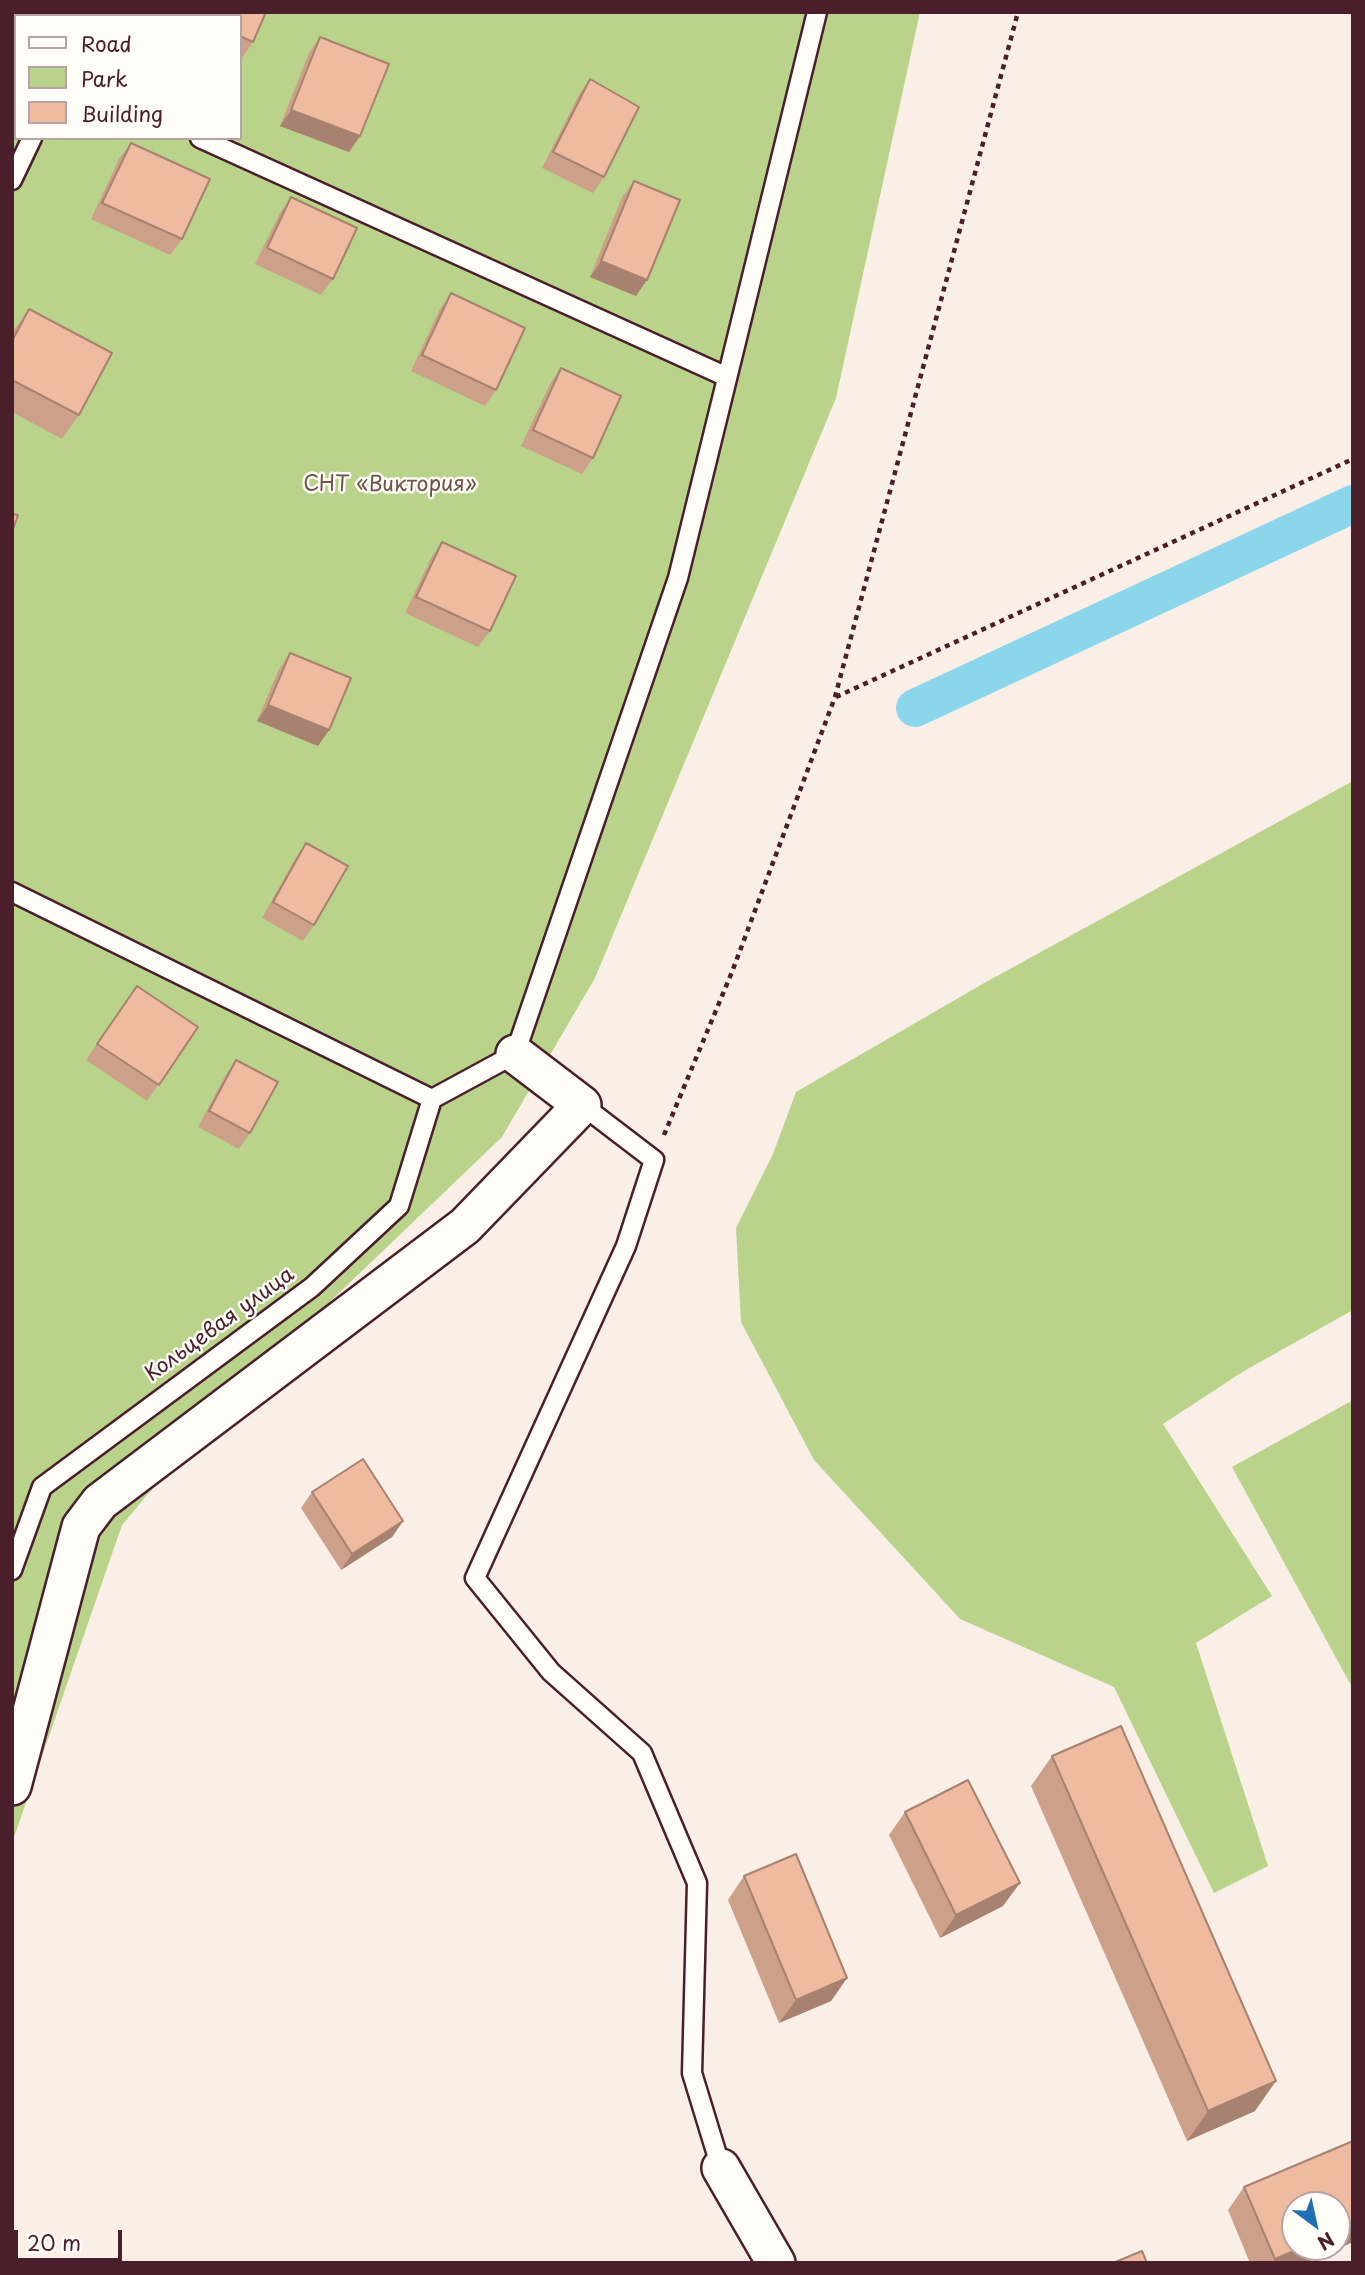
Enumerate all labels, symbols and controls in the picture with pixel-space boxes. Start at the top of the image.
legend [14,14,242,140]
text: Road [81,27,132,59]
text: Park [81,62,128,94]
text: Building [81,97,163,129]
park label: СНТ «Виктория» [303,472,477,498]
street label: Кольцевая улица [140,1262,300,1388]
north arrow [1281,2191,1351,2261]
scale bar [18,2216,126,2260]
text: 20 m [27,2226,81,2258]
text: N [1312,2226,1340,2258]

